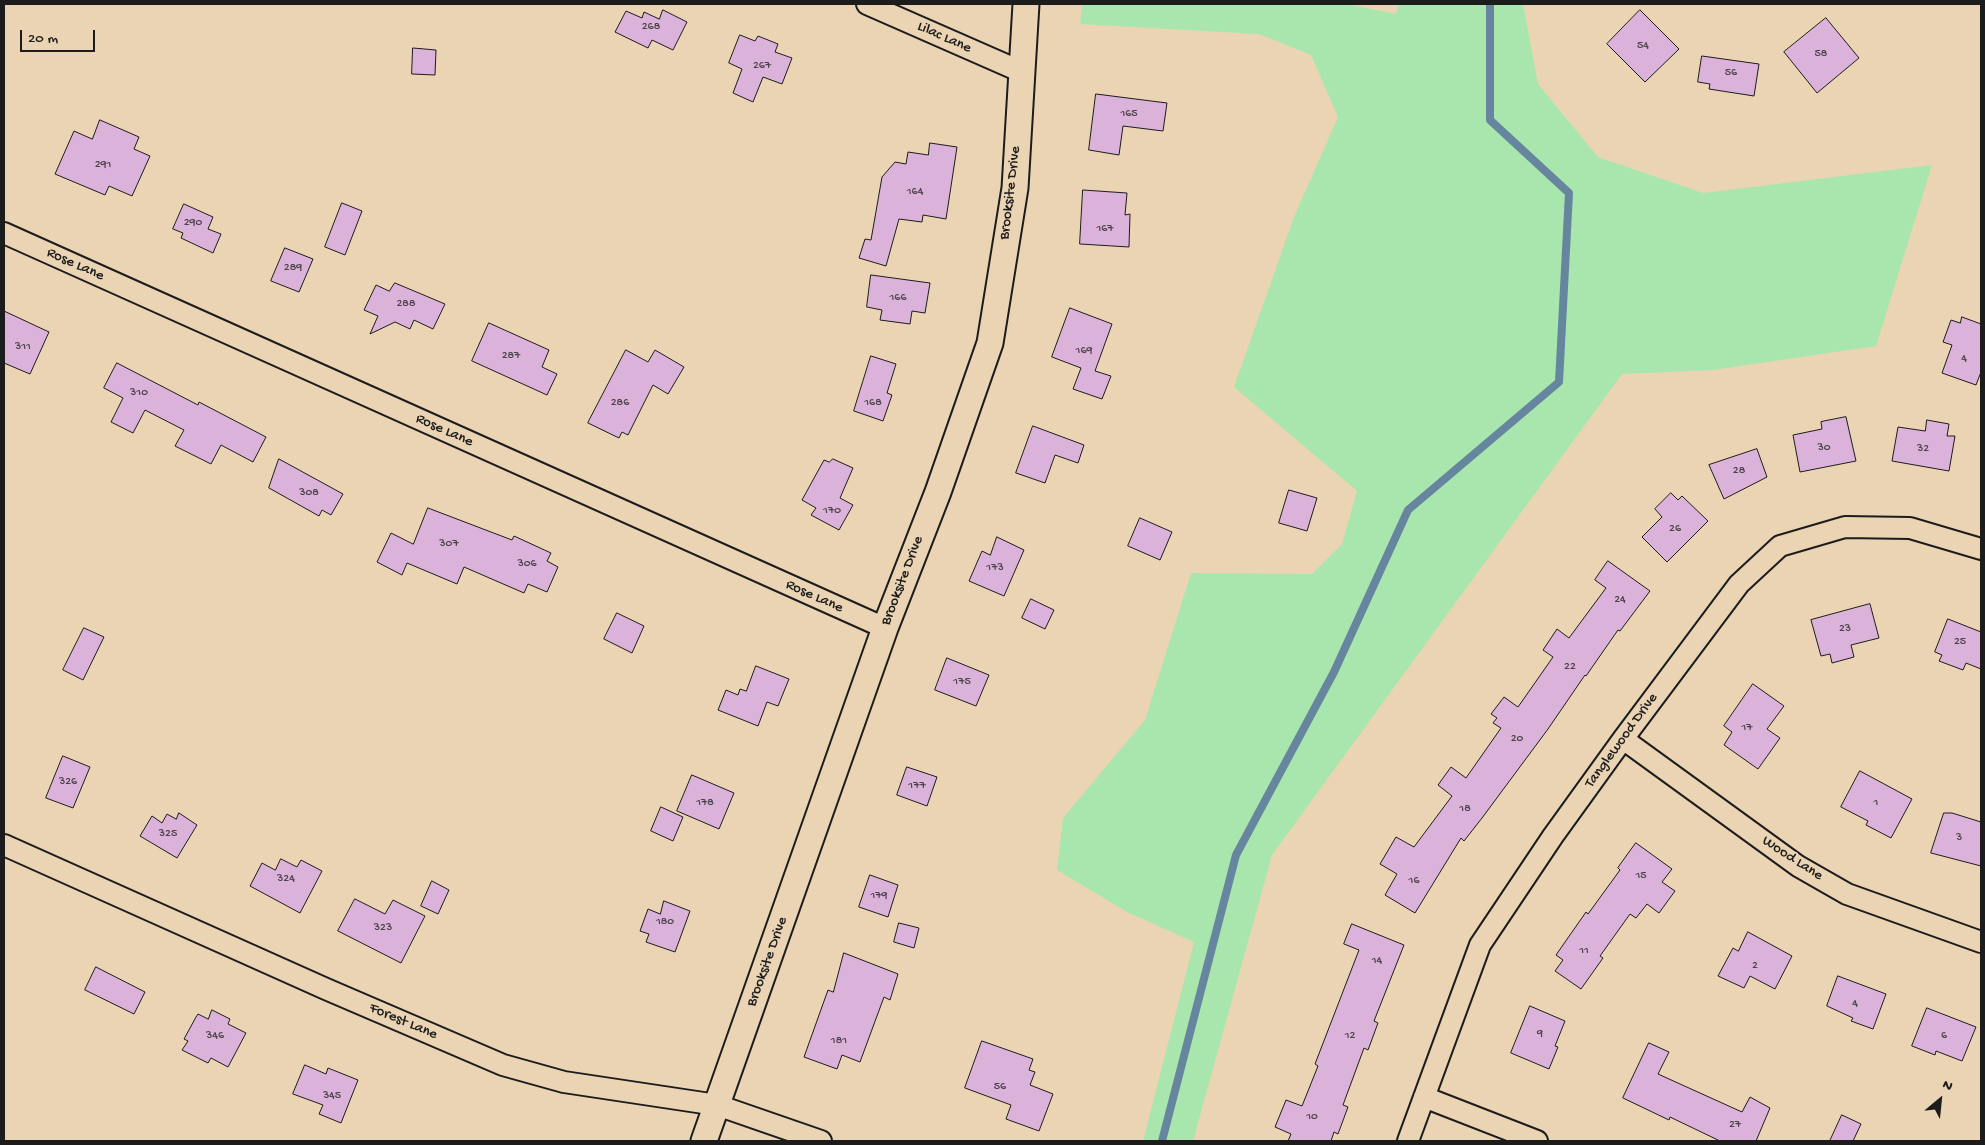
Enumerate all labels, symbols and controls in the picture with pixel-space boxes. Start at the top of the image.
street label: Lilac Lane [914,18,974,58]
scale bar [22,20,98,52]
house number: 268 [642,20,660,34]
text: 20 m [28,30,58,48]
house number: 54 [1637,39,1649,53]
house number: 58 [1815,47,1827,61]
house number: 267 [753,59,771,73]
house number: 56 [1725,66,1737,80]
house number: 165 [1120,107,1138,121]
street label: Brooksite Drive [996,145,1026,241]
house number: 291 [95,158,111,172]
house number: 164 [907,185,923,199]
house number: 290 [184,216,202,230]
house number: 167 [1096,222,1114,236]
street label: Rose Lane [43,244,107,286]
house number: 289 [284,261,302,275]
house number: 166 [889,291,907,305]
house number: 288 [396,297,416,311]
house number: 311 [15,340,31,354]
house number: 169 [1076,344,1092,358]
house number: 287 [502,349,520,363]
house number: 4 [1961,352,1967,366]
house number: 310 [130,386,148,400]
house number: 286 [611,396,629,410]
house number: 168 [864,396,882,410]
street label: Rose Lane [412,410,476,452]
house number: 30 [1817,441,1831,455]
house number: 32 [1917,442,1929,456]
house number: 28 [1733,464,1745,478]
house number: 308 [299,486,319,500]
house number: 170 [823,504,841,518]
house number: 26 [1669,522,1681,536]
street label: Brooksite Drive [878,534,928,628]
house number: 307 [439,537,459,551]
house number: 306 [517,557,537,571]
house number: 173 [986,561,1004,575]
street label: Rose Lane [782,576,846,618]
house number: 24 [1614,593,1626,607]
house number: 23 [1839,622,1851,636]
house number: 25 [1954,635,1966,649]
house number: 22 [1564,660,1576,674]
house number: 175 [953,675,971,689]
street label: Tanglewood Drive [1581,690,1663,792]
house number: 17 [1741,721,1753,735]
house number: 20 [1511,732,1523,746]
house number: 326 [59,775,77,789]
house number: 177 [908,779,926,793]
house number: 178 [696,796,714,810]
house number: 1 [1874,796,1878,810]
house number: 18 [1459,802,1471,816]
house number: 325 [159,827,177,841]
house number: 3 [1956,831,1962,845]
street label: Wood Lane [1758,833,1826,885]
house number: 15 [1635,869,1647,883]
house number: 324 [277,872,295,886]
house number: 16 [1409,874,1419,888]
house number: 179 [870,889,888,903]
house number: 180 [656,915,674,929]
street label: Brooksite Drive [743,915,793,1009]
house number: 323 [374,921,392,935]
house number: 11 [1579,944,1589,958]
house number: 14 [1372,954,1382,968]
house number: 2 [1752,959,1758,973]
house number: 4 [1852,997,1858,1011]
street label: Forest Lane [366,1000,440,1044]
house number: 9 [1537,1027,1543,1041]
house number: 346 [206,1029,224,1043]
house number: 12 [1345,1029,1355,1043]
house number: 6 [1941,1029,1947,1043]
house number: 181 [831,1034,847,1048]
north arrow [1915,1075,1965,1125]
text: N [1939,1077,1955,1096]
house number: 56 [994,1080,1006,1094]
house number: 345 [323,1089,341,1103]
house number: 10 [1306,1110,1318,1124]
house number: 27 [1729,1118,1741,1132]

